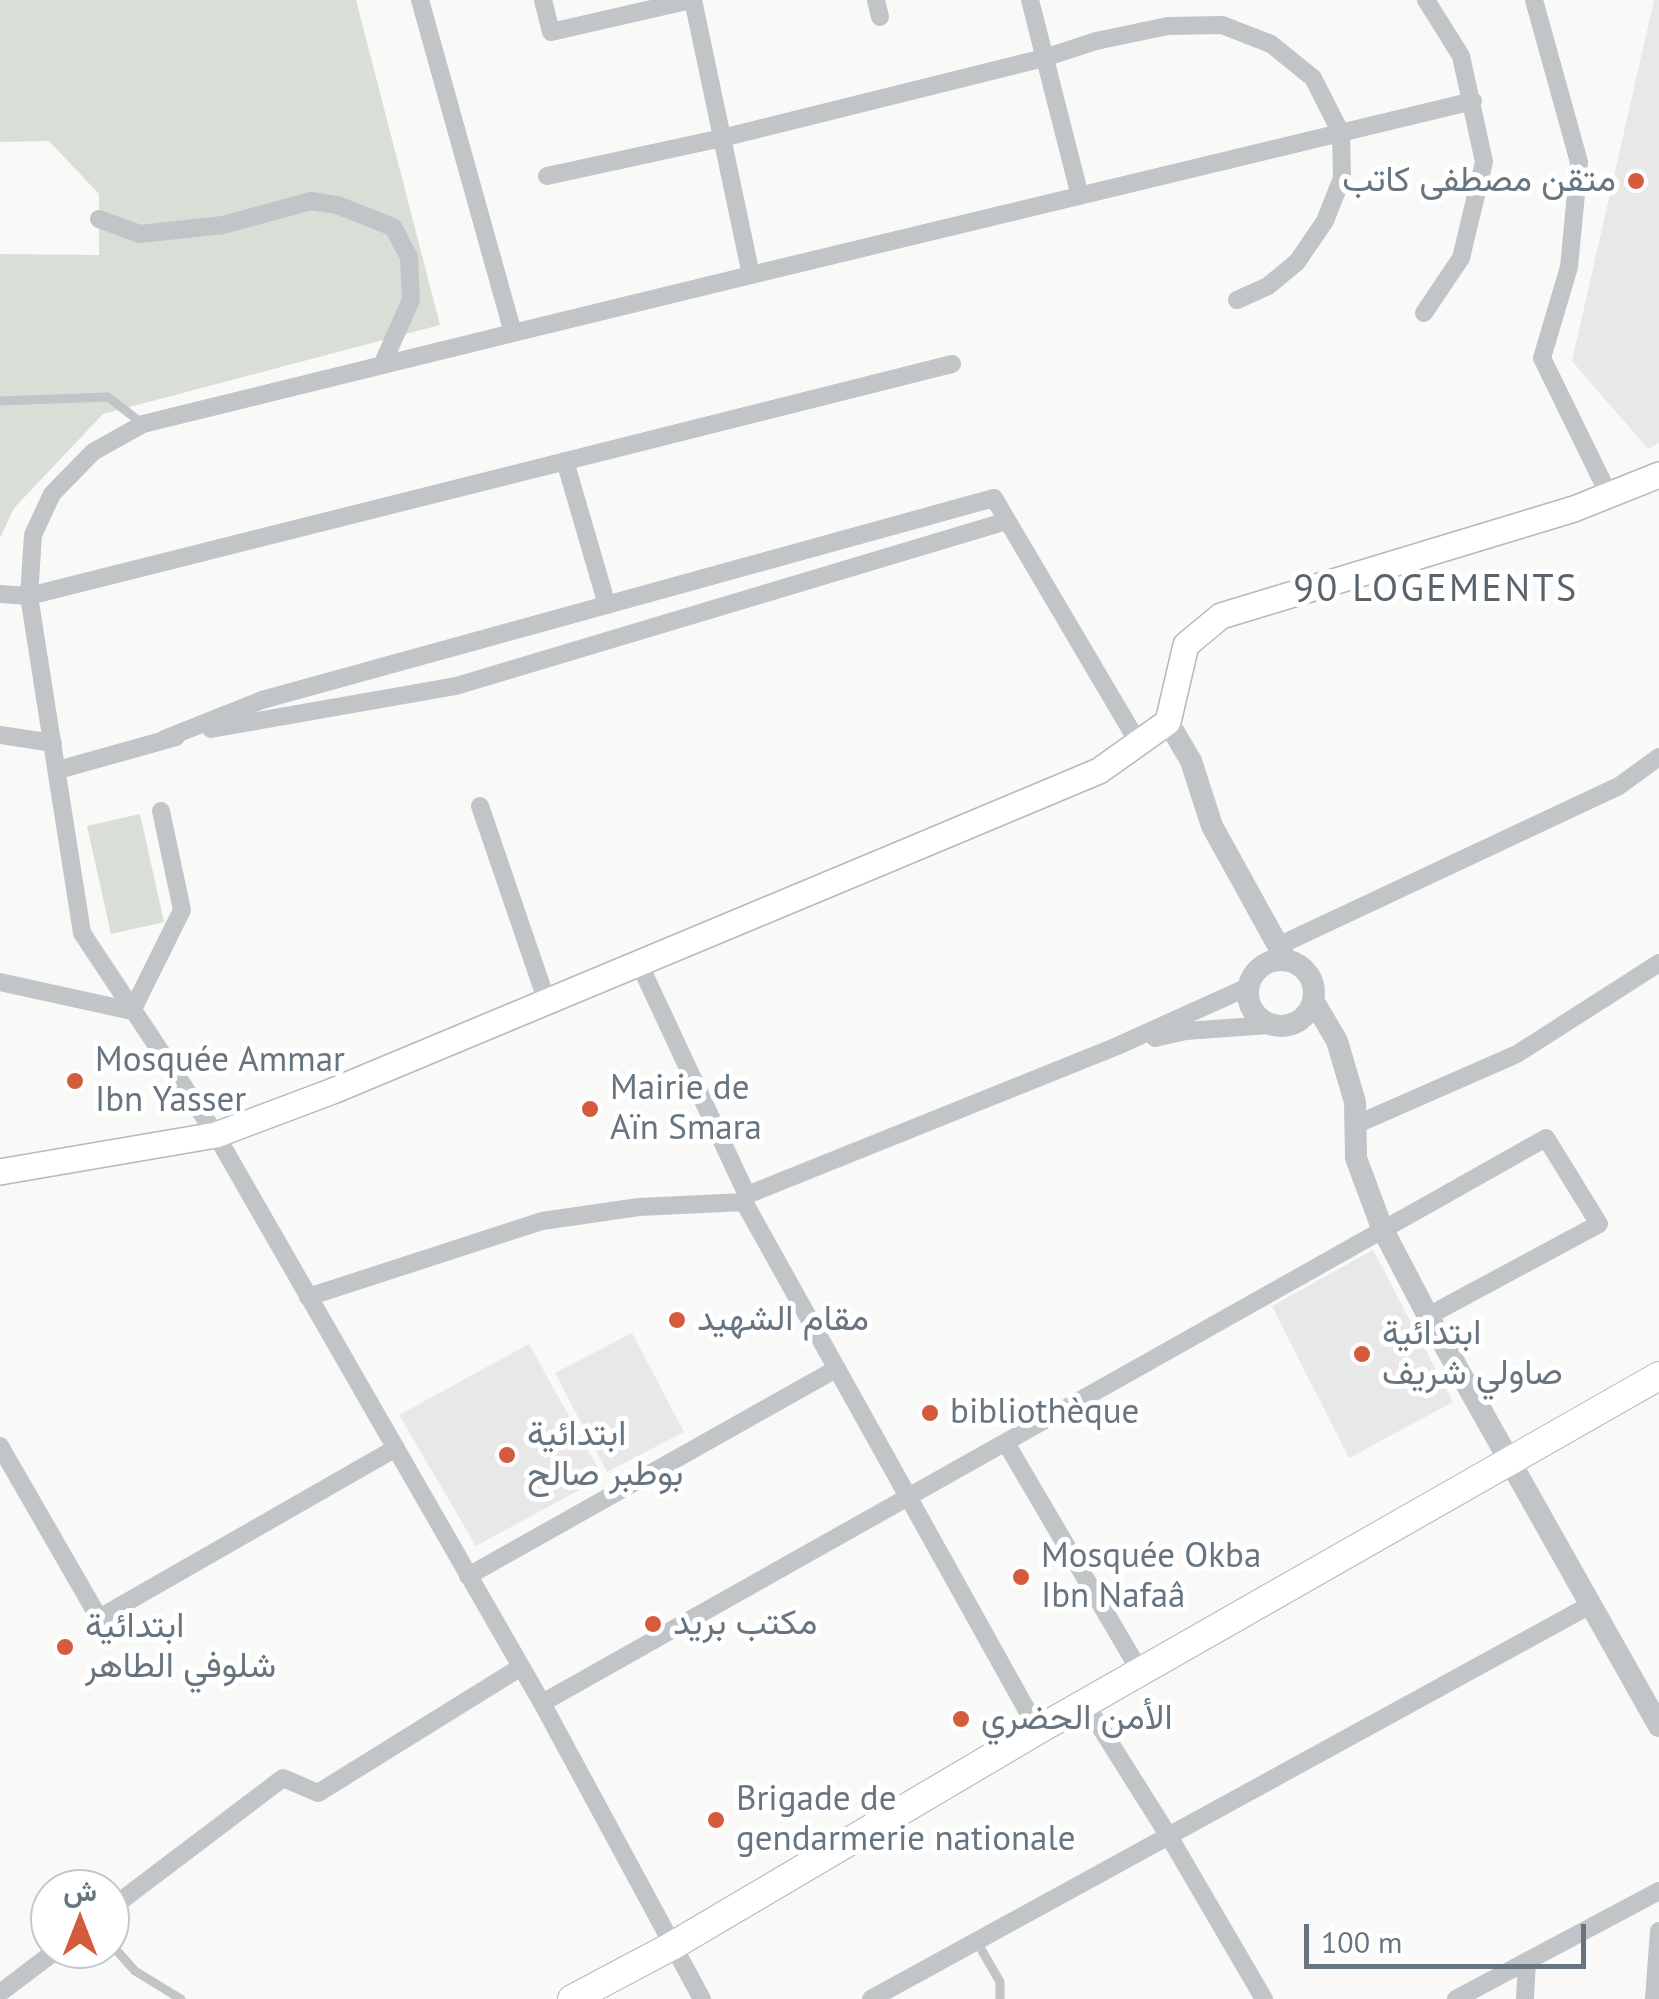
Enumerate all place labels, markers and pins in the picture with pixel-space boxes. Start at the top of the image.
place label: متقن مصطفى كاتب [1342,160,1616,202]
marker: متقن مصطفى كاتب [1625,170,1647,192]
place label: Mosquée Ammar Ibn Yasser [95,1040,345,1122]
place label: Mairie de Aïn Smara [610,1068,762,1150]
marker: Mosquée Ammar Ibn Yasser [64,1070,86,1092]
marker: Mairie de Aïn Smara [579,1098,601,1120]
place label: مقام الشهيد [697,1299,869,1341]
marker: مقام الشهيد [666,1309,688,1331]
place label: ابتدائية صاولي شريف [1382,1313,1563,1395]
marker: ابتدائية صاولي شريف [1351,1343,1373,1365]
place label: bibliothèque [950,1392,1139,1434]
marker: bibliothèque [919,1402,941,1424]
place label: ابتدائية بوطبر صالح [527,1414,683,1496]
marker: ابتدائية بوطبر صالح [496,1444,518,1466]
place label: Mosquée Okba Ibn Nafaâ [1041,1536,1261,1618]
marker: Mosquée Okba Ibn Nafaâ [1010,1566,1032,1588]
place label: مكتب بريد [673,1603,817,1645]
place label: ابتدائية شلوفي الطاهر [85,1606,276,1688]
marker: مكتب بريد [642,1613,664,1635]
marker: ابتدائية شلوفي الطاهر [54,1636,76,1658]
place label: الأمن الحضري [981,1698,1173,1740]
marker: الأمن الحضري [950,1708,972,1730]
place label: Brigade de gendarmerie nationale [736,1779,1075,1861]
marker: Brigade de gendarmerie nationale [705,1809,727,1831]

